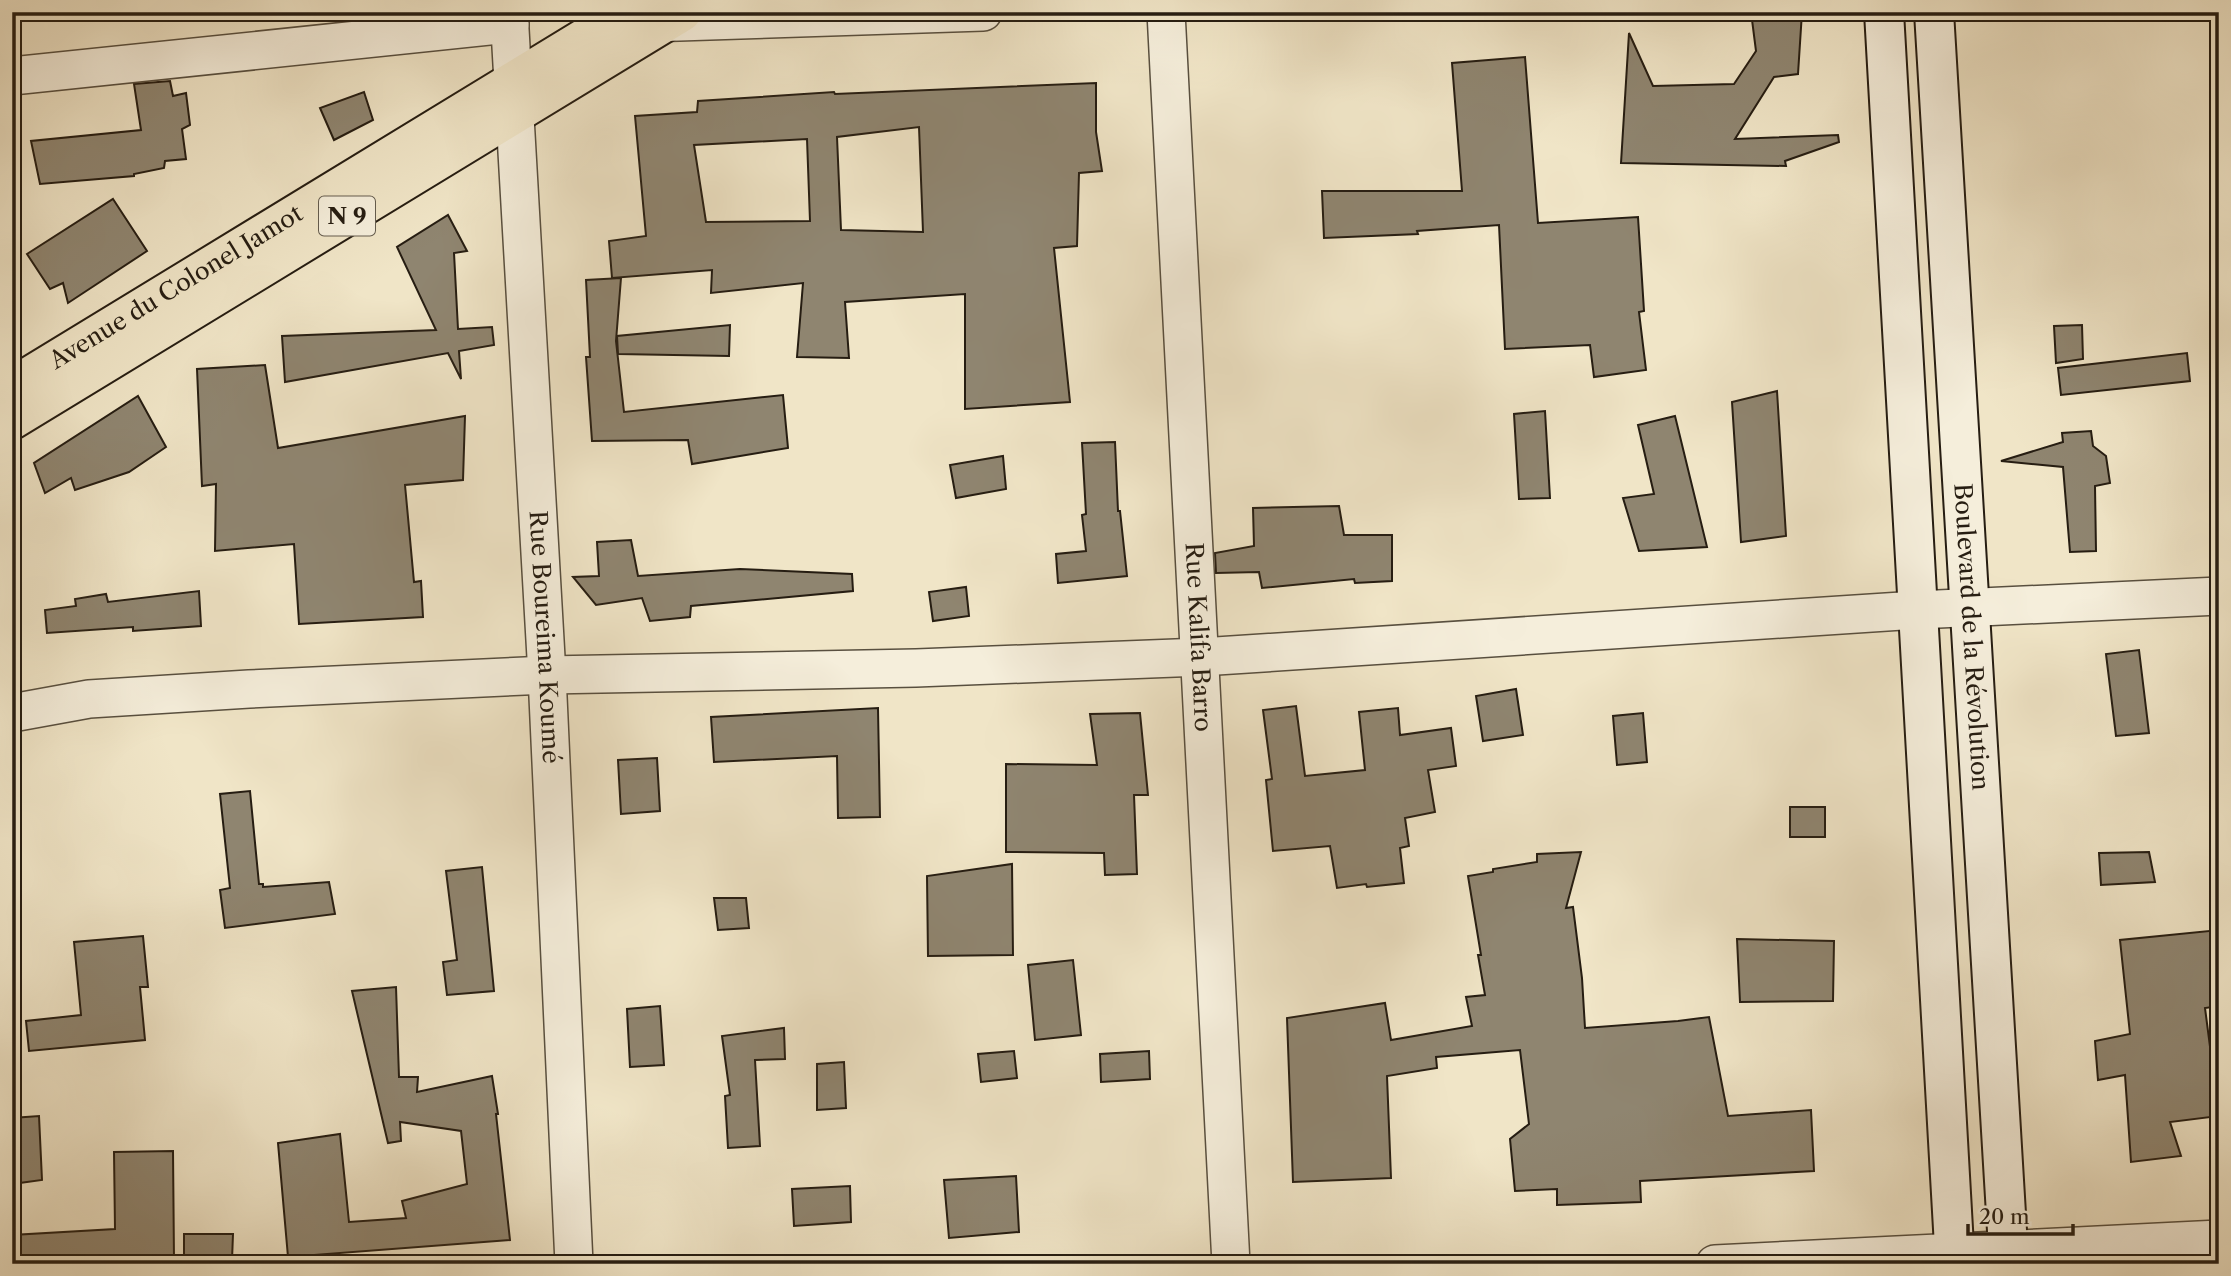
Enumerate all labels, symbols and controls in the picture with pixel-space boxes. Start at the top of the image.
road number: N 9 [319,196,375,236]
street label: Avenue du Colonel Jamot [43,198,308,375]
street label: Boulevard de la Révolution [1948,482,1996,791]
street label: Rue Boureima Koumé [524,510,566,764]
street label: Rue Kalifa Barro [1180,542,1218,732]
scale bar [1968,1192,2074,1236]
text: 20 m [1979,1204,2030,1229]

